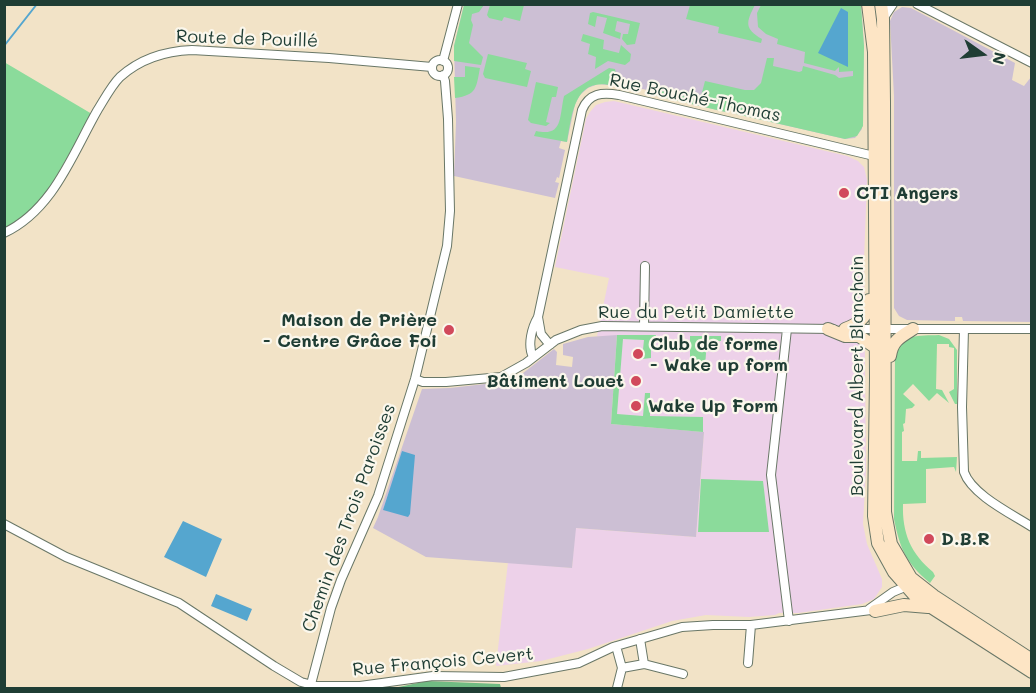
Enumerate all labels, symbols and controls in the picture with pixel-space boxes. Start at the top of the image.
north arrow [952,24,1012,84]
street label: Route de Pouillé [175,26,319,52]
text: N [988,50,1012,67]
street label: Rue Bouché-Thomas [607,69,783,127]
place label: CTI Angers [856,182,958,204]
marker: CTI Angers [837,186,851,200]
street label: Boulevard Albert Blanchoin [846,256,868,496]
street label: Rue du Petit Damiette [598,301,794,323]
place label: Maison de Prière - Centre Grâce Foi [263,309,437,352]
marker: Maison de Prière - Centre Grâce Foi [442,323,456,337]
place label: Club de forme - Wake up form [650,333,788,376]
marker: Club de forme - Wake up form [631,347,645,361]
place label: Bâtiment Louet [487,370,624,392]
marker: Bâtiment Louet [629,374,643,388]
place label: Wake Up Form [648,395,778,417]
marker: Wake Up Form [629,399,643,413]
street label: Chemin des Trois Paroisses [298,401,400,635]
place label: D.B.R [941,528,990,550]
marker: D.B.R [922,532,936,546]
street label: Rue François Cevert [352,643,534,681]

